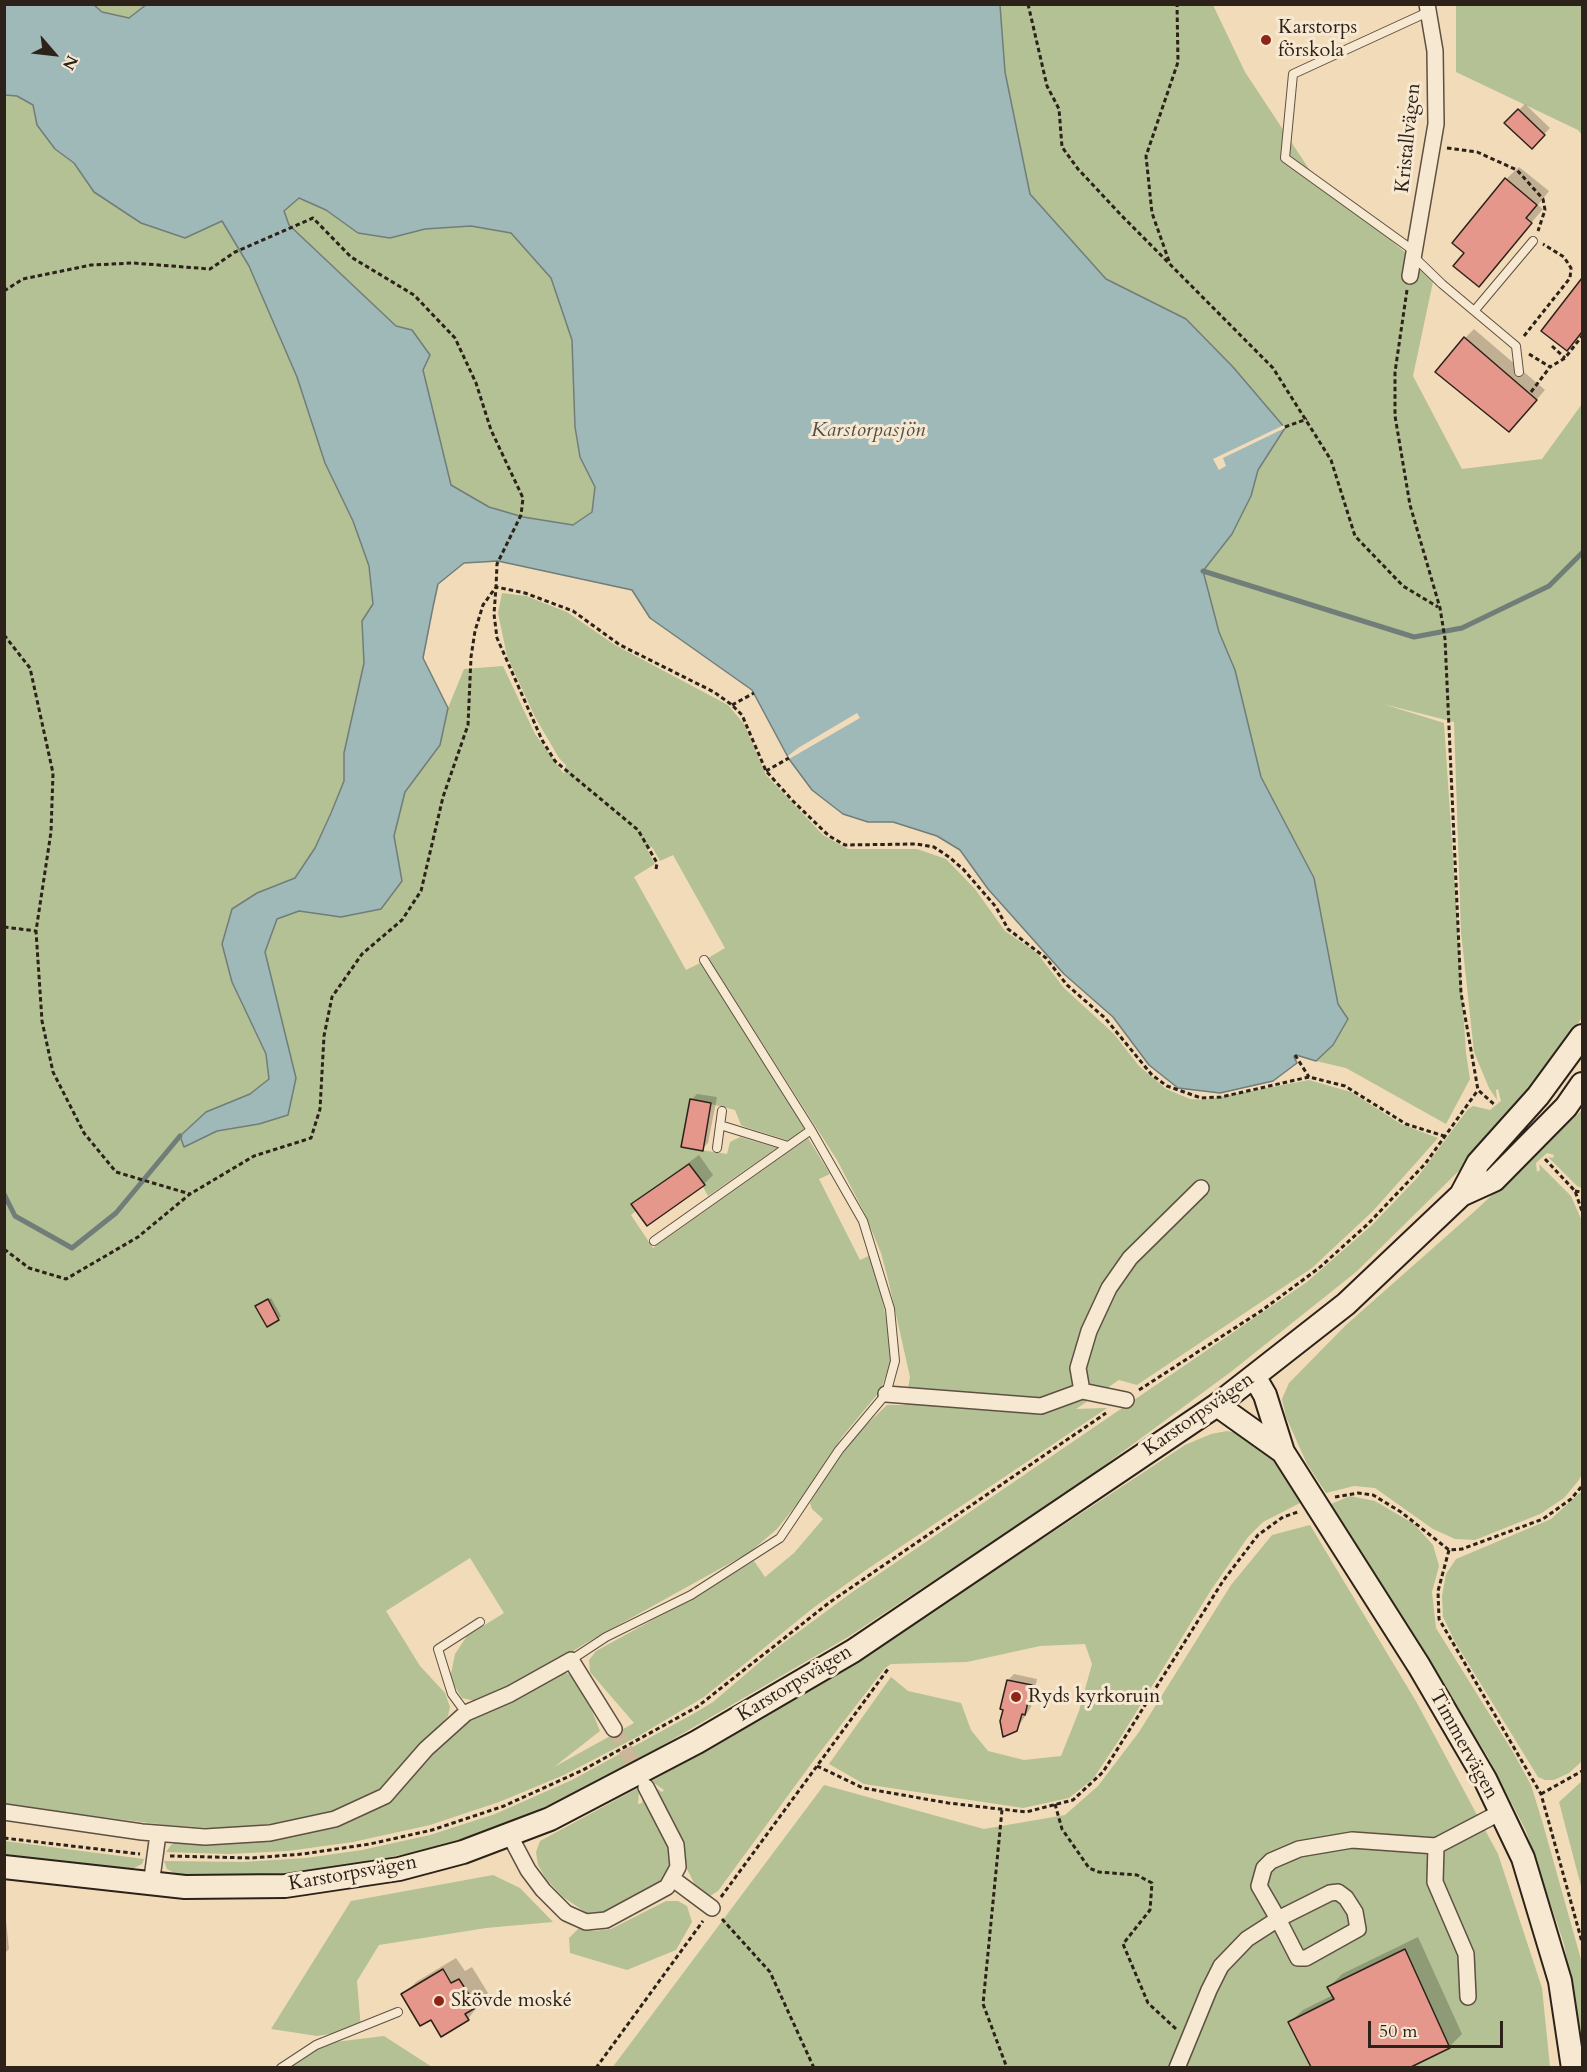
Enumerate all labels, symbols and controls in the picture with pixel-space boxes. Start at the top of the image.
place label: Karstorps förskola [1278,16,1357,63]
north arrow [24,24,84,84]
marker: Karstorps förskola [1259,33,1273,47]
text: N [57,51,83,74]
street label: Kristallvägen [1391,82,1427,194]
water label: Karstorpasjön [811,418,925,444]
street label: Karstorpsvägen [1139,1368,1259,1462]
street label: Karstorpsvägen [733,1640,857,1728]
place label: Ryds kyrkoruin [1028,1685,1160,1709]
street label: Timmervägen [1423,1686,1503,1804]
marker: Ryds kyrkoruin [1009,1690,1023,1704]
street label: Karstorpsvägen [287,1851,419,1897]
place label: Skövde moské [451,1989,572,2013]
marker: Skövde moské [432,1994,446,2008]
scale bar [1371,2009,1506,2047]
text: 50 m [1379,2019,1418,2044]

